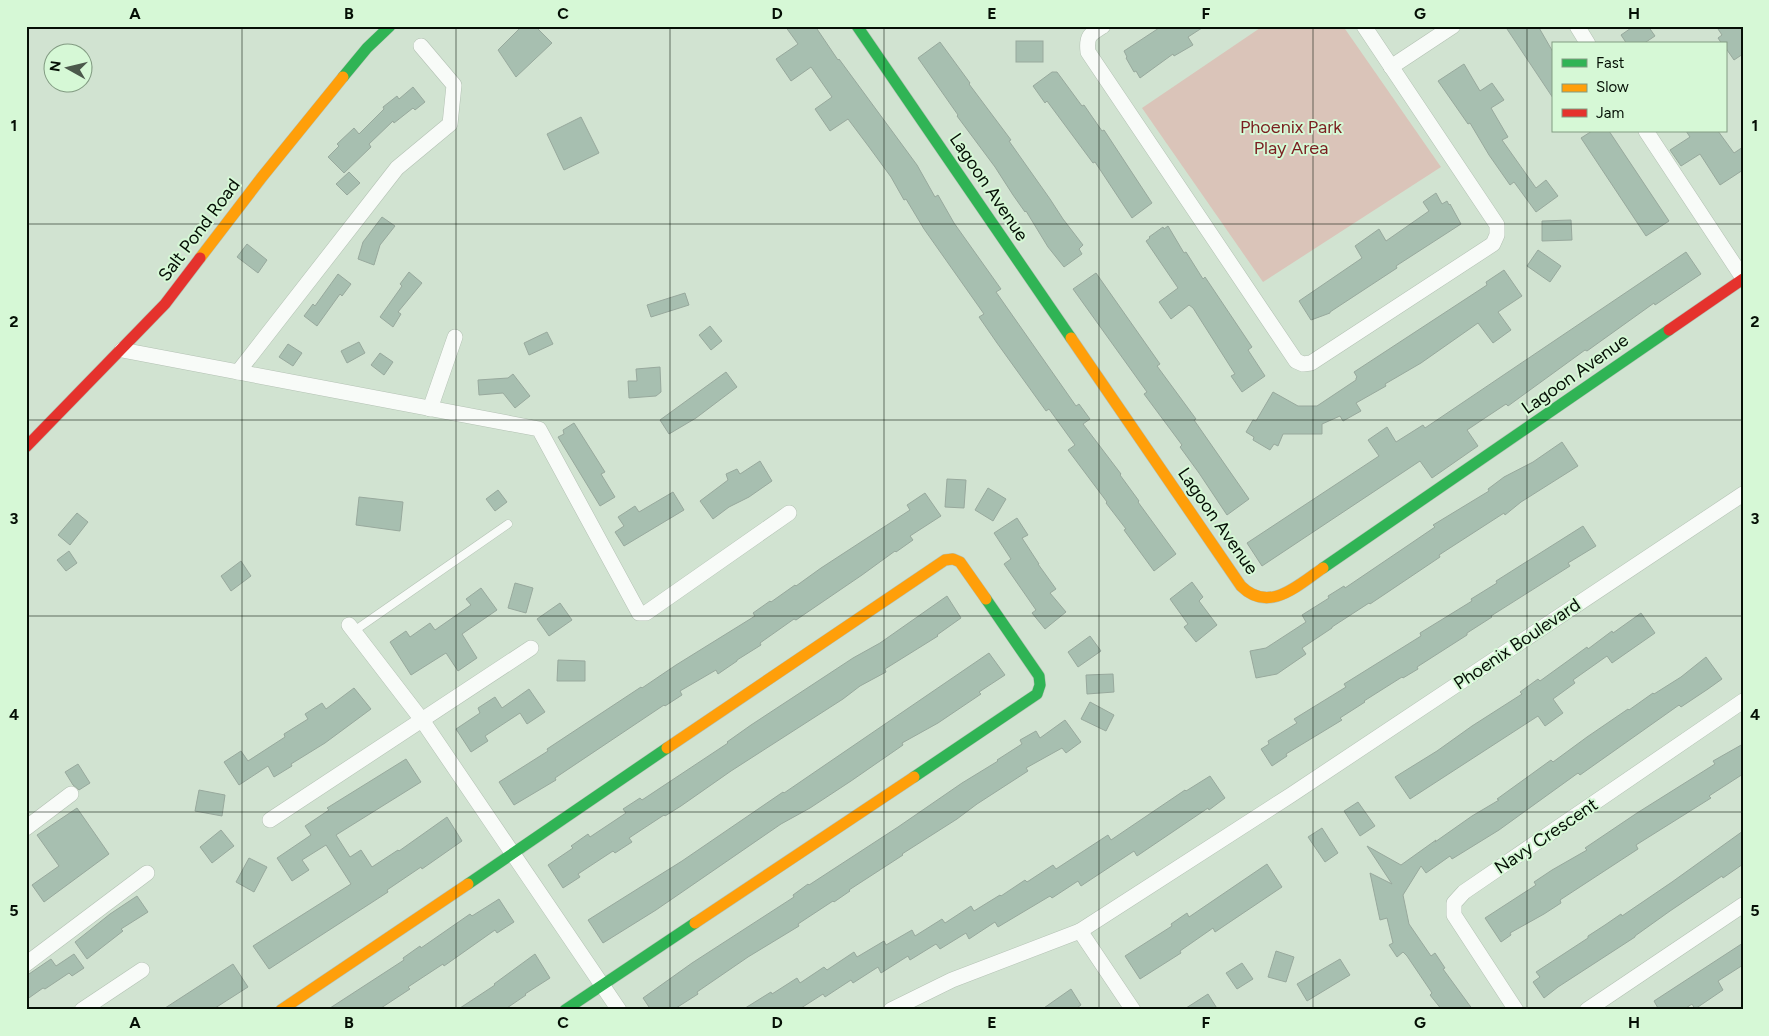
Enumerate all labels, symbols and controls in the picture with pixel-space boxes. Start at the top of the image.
text: A [129,4,141,23]
text: B [344,4,354,23]
text: C [557,4,569,23]
text: D [771,4,783,23]
text: E [987,4,997,23]
text: F [1202,4,1211,23]
text: G [1414,4,1426,23]
text: H [1628,4,1640,23]
north arrow [42,42,92,92]
legend [1552,42,1726,132]
text: Fast [1596,54,1625,72]
text: N [46,60,65,73]
text: Slow [1596,78,1629,96]
text: Jam [1596,104,1624,122]
text: 1 [11,116,17,135]
park label: Phoenix Park Play Area [1240,116,1342,159]
text: 1 [1752,116,1758,135]
street label: Lagoon Avenue [945,129,1033,245]
street label: Salt Pond Road [153,174,245,286]
text: 2 [9,312,19,331]
text: 2 [1750,312,1760,331]
street label: Lagoon Avenue [1517,329,1633,419]
street label: Lagoon Avenue [1173,463,1263,579]
text: 3 [10,509,19,528]
text: 3 [1751,509,1760,528]
street label: Phoenix Boulevard [1450,594,1584,694]
text: 4 [9,705,19,724]
text: 4 [1750,705,1760,724]
street label: Navy Crescent [1490,793,1602,879]
text: 5 [9,901,19,920]
text: 5 [1750,901,1760,920]
text: A [129,1013,141,1032]
text: B [344,1013,354,1032]
text: C [557,1013,569,1032]
text: D [771,1013,783,1032]
text: E [987,1013,997,1032]
text: F [1202,1013,1211,1032]
text: G [1414,1013,1426,1032]
text: H [1628,1013,1640,1032]

